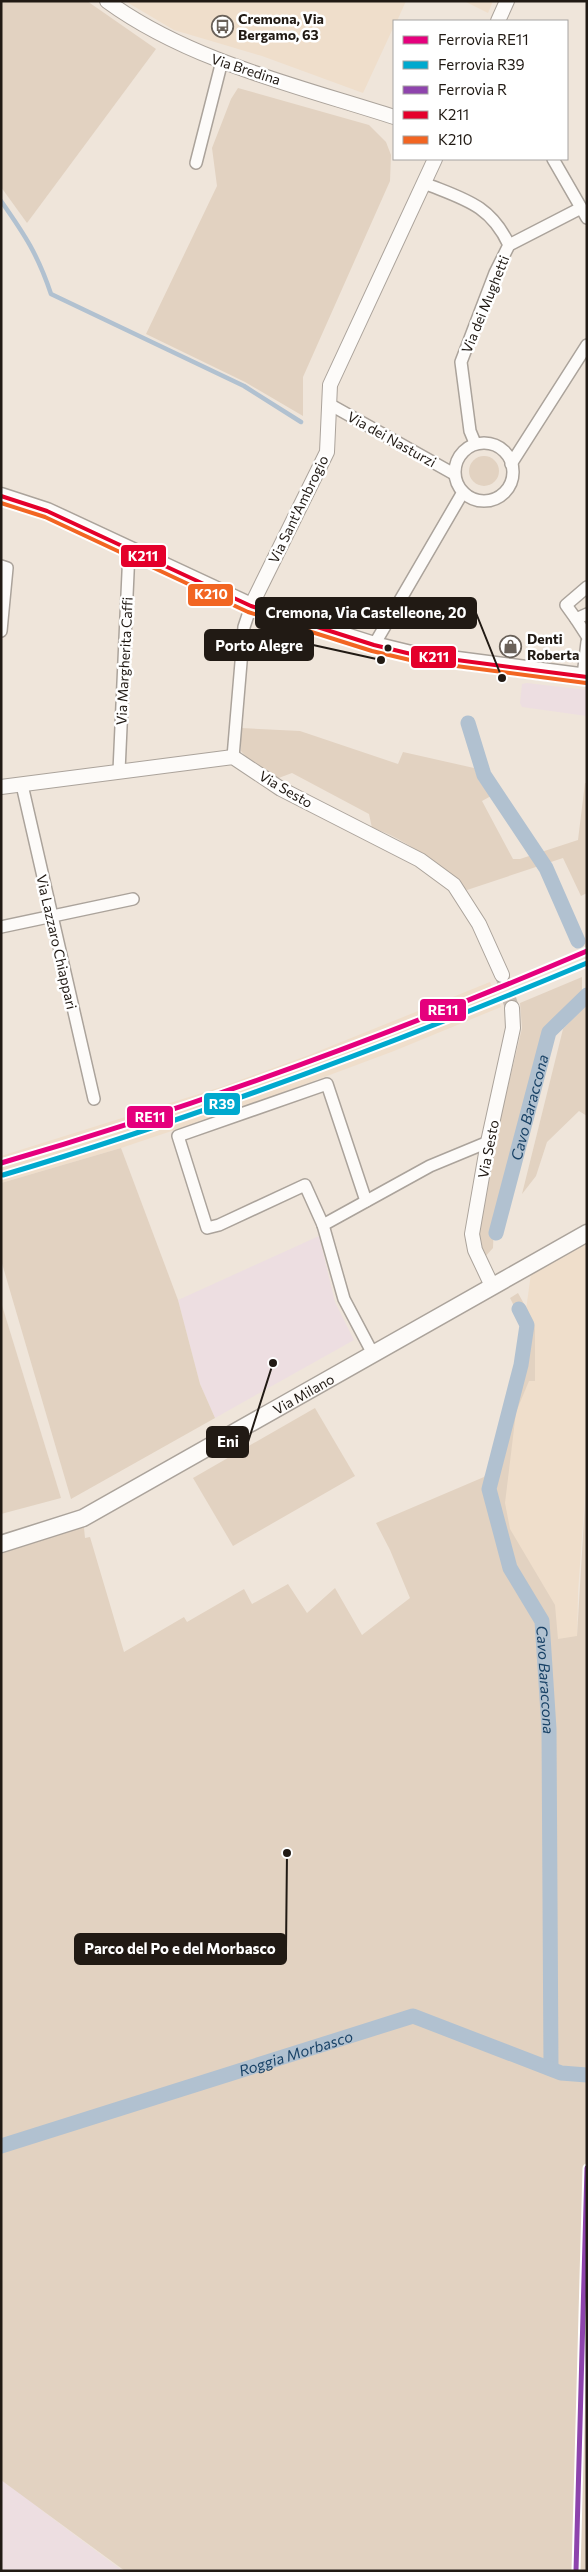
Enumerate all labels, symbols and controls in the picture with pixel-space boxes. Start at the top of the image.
place label: Cremona, Via Bergamo, 63 [238,10,324,43]
bus stop icon: Cremona, Via Bergamo, 63 [210,14,234,38]
legend [393,20,568,160]
text: Ferrovia RE11 [438,30,529,48]
street label: Via Bredina [209,50,283,88]
text: Ferrovia R39 [438,55,525,73]
text: Ferrovia R [438,80,507,98]
text: K211 [438,105,469,123]
text: K210 [438,130,473,148]
street label: Via dei Mughetti [458,253,512,355]
street label: Via dei Nasturzi [345,408,439,470]
street label: Via Sant'Ambrogio [264,452,332,566]
line badge: K211 [120,544,167,568]
text: K211 [128,547,158,564]
line badge: K210 [187,583,234,607]
text: K210 [194,585,228,602]
street label: Via Margherita Caffi [112,596,136,726]
callout: Cremona, Via Castelleone, 20 [256,598,476,628]
text: Cremona, Via Castelleone, 20 [266,603,466,621]
callout: Porto Alegre [205,630,313,660]
place label: Denti Roberta [527,630,579,663]
shop icon: Denti Roberta [499,634,523,658]
text: Porto Alegre [215,636,303,654]
unlabelled marker [383,643,393,653]
line badge: K211 [410,645,457,669]
text: K211 [419,648,449,665]
street label: Via Sesto [256,767,316,811]
street label: Via Lazzaro Chiappari [33,873,81,1011]
line badge: RE11 [419,998,467,1022]
text: RE11 [428,1001,458,1018]
water label: Cavo Baraccona [507,1052,552,1162]
line badge: R39 [203,1092,241,1116]
text: R39 [209,1095,236,1112]
line badge: RE11 [126,1105,174,1129]
text: RE11 [135,1108,165,1125]
street label: Via Sesto [474,1118,502,1180]
street label: Via Milano [270,1369,337,1418]
callout: Eni [207,1427,248,1457]
text: Eni [217,1432,239,1450]
water label: Cavo Baraccona [533,1625,558,1734]
callout: Parco del Po e del Morbasco [75,1934,286,1964]
text: Parco del Po e del Morbasco [84,1939,276,1957]
water label: Roggia Morbasco [236,2027,355,2079]

